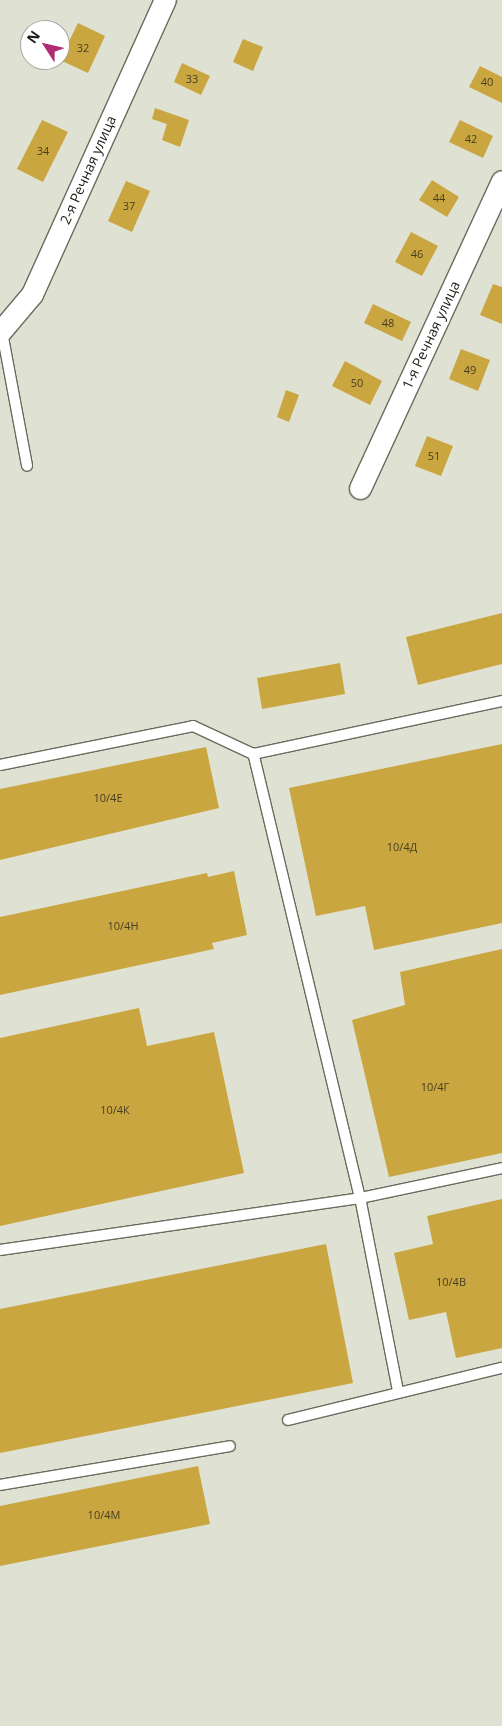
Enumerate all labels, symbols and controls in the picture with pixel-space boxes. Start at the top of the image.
north arrow [20,20,70,70]
text: N [22,27,44,47]
house number: 32 [77,41,89,55]
house number: 33 [186,72,198,86]
house number: 40 [481,75,493,89]
street label: 2-я Речная улица [56,113,120,227]
house number: 42 [465,132,477,146]
house number: 34 [37,144,49,158]
house number: 44 [433,191,445,205]
house number: 37 [123,199,135,213]
house number: 46 [411,247,423,261]
street label: 1-я Речная улица [399,278,463,392]
house number: 48 [382,316,394,330]
house number: 49 [464,363,476,377]
house number: 50 [351,376,363,390]
house number: 51 [428,449,440,463]
house number: 10/4Е [93,791,123,805]
house number: 10/4Д [387,840,417,854]
house number: 10/4Н [107,919,139,933]
house number: 10/4Г [421,1080,449,1094]
house number: 10/4К [100,1103,130,1117]
house number: 10/4В [436,1275,466,1289]
house number: 10/4М [88,1508,120,1522]

